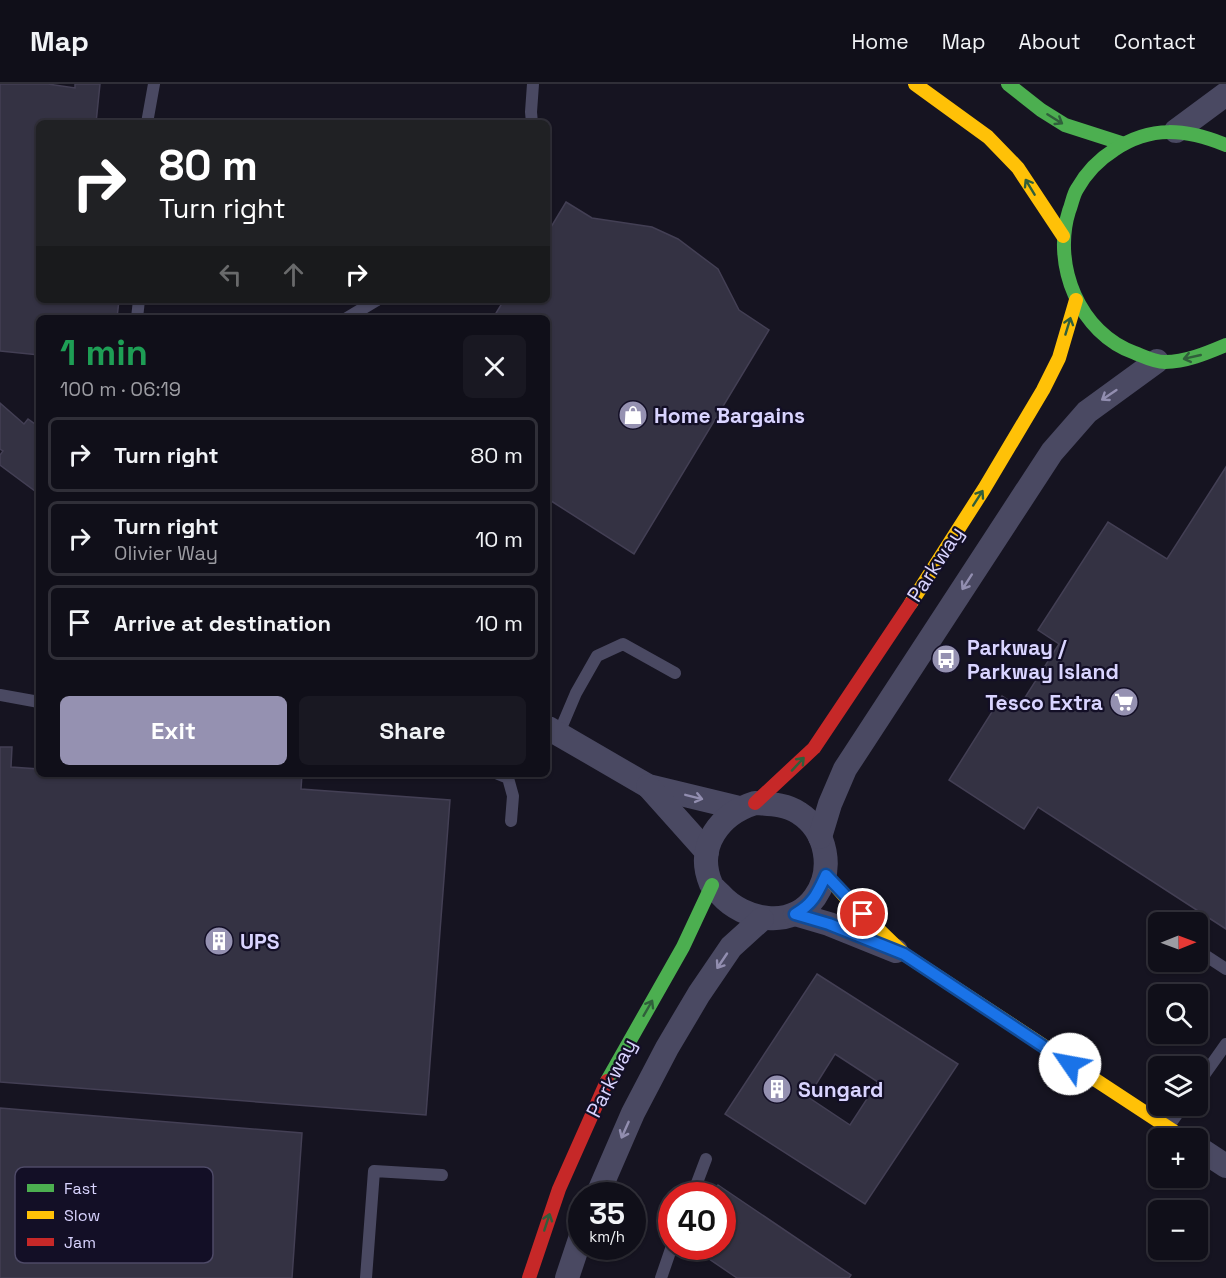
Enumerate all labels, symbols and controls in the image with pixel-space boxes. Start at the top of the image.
text: Map [30,23,89,59]
text: Home [851,28,909,55]
text: Map [942,28,986,55]
text: About [1019,28,1081,55]
text: Contact [1114,28,1196,55]
one-way arrow [1046,113,1063,125]
text: 80 m [159,139,258,192]
icon: right [60,144,138,222]
one-way arrow [1024,179,1036,196]
text: Turn right [159,191,286,226]
icon: left [214,258,247,291]
icon: ahead [277,258,310,291]
icon: right [340,258,373,291]
one-way arrow [1063,317,1074,336]
text: 1 min [60,330,148,376]
button: close [463,335,526,398]
one-way arrow [1183,351,1202,363]
text: 100 m · 06:19 [60,376,181,402]
one-way arrow [1101,388,1118,401]
shop icon: Home Bargains [617,399,649,431]
place label: Home Bargains [654,402,805,429]
icon: right [63,438,96,471]
text: Turn right [114,441,219,469]
text: 80 m [471,441,523,469]
one-way arrow [972,490,984,507]
text: Turn right [114,512,219,540]
street label: Parkway [901,521,969,607]
icon: right [63,522,96,555]
text: 10 m [475,525,523,553]
text: Olivier Way [114,540,218,566]
one-way arrow [961,573,973,590]
icon: arrive [63,606,96,639]
text: Arrive at destination [114,609,331,637]
text: 10 m [475,609,523,637]
place label: Parkway / Parkway Island [967,634,1119,685]
bus stop icon: Parkway / Parkway Island [930,643,962,675]
supermarket icon: Tesco Extra [1108,686,1140,718]
place label: Tesco Extra [985,689,1103,716]
button: Exit [60,696,287,765]
button: Share [299,696,526,765]
one-way arrow [791,757,805,772]
one-way arrow [684,792,703,803]
pin [837,888,888,939]
icon: arrive [846,897,879,930]
north arrow [1148,912,1208,972]
map controls [1148,912,1208,1260]
building icon: UPS [203,925,235,957]
place label: UPS [240,928,280,955]
one-way arrow [716,952,728,969]
button: search [1148,984,1208,1044]
one-way arrow [642,1000,654,1017]
position arrow [1038,1032,1102,1096]
street label: Parkway [580,1034,642,1122]
button: layers [1148,1056,1208,1116]
building icon: Sungard [761,1073,793,1105]
place label: Sungard [798,1076,883,1103]
one-way arrow [619,1121,631,1139]
button: + [1148,1128,1208,1188]
legend [15,1167,213,1263]
text: Fast [64,1178,97,1199]
speed limit sign: 40 [658,1182,736,1260]
text: 35 [589,1194,625,1233]
button: − [1148,1200,1208,1260]
text: Slow [64,1205,100,1226]
one-way arrow [542,1213,553,1232]
text: km/h [589,1227,625,1246]
text: Jam [64,1232,96,1253]

